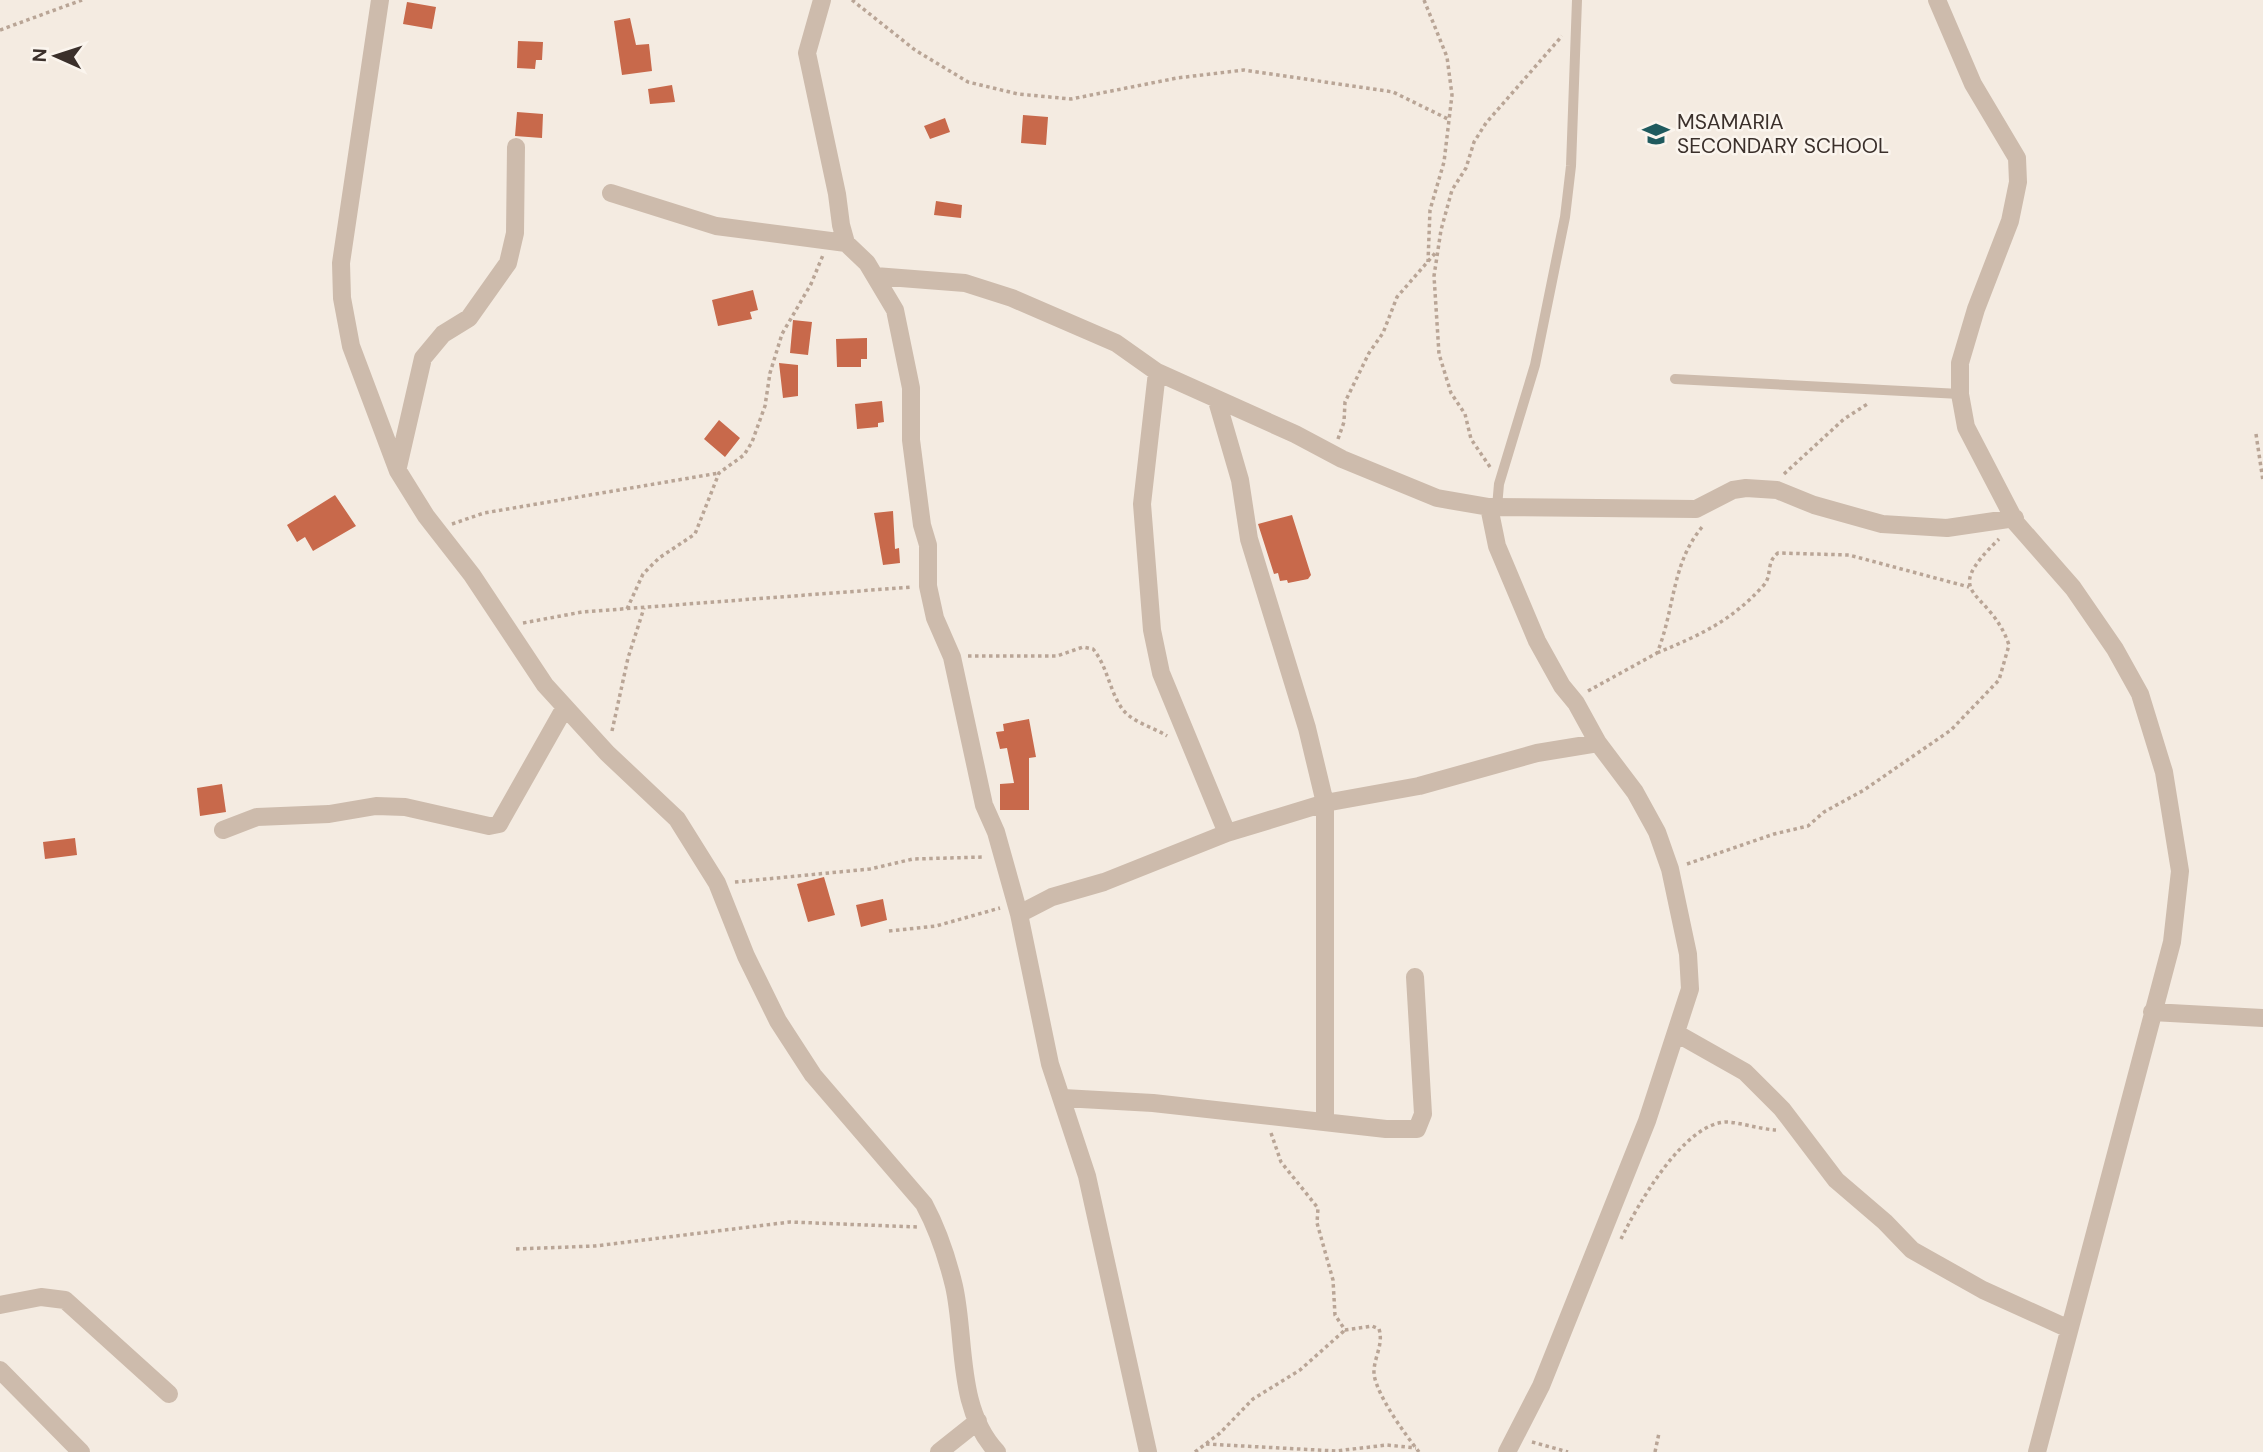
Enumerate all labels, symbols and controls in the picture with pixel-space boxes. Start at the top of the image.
north arrow [21,21,91,91]
text: N [27,48,52,63]
place label: MSAMARIA SECONDARY SCHOOL [1677,108,1889,160]
school or university icon: MSAMARIA SECONDARY SCHOOL [1641,119,1671,149]

